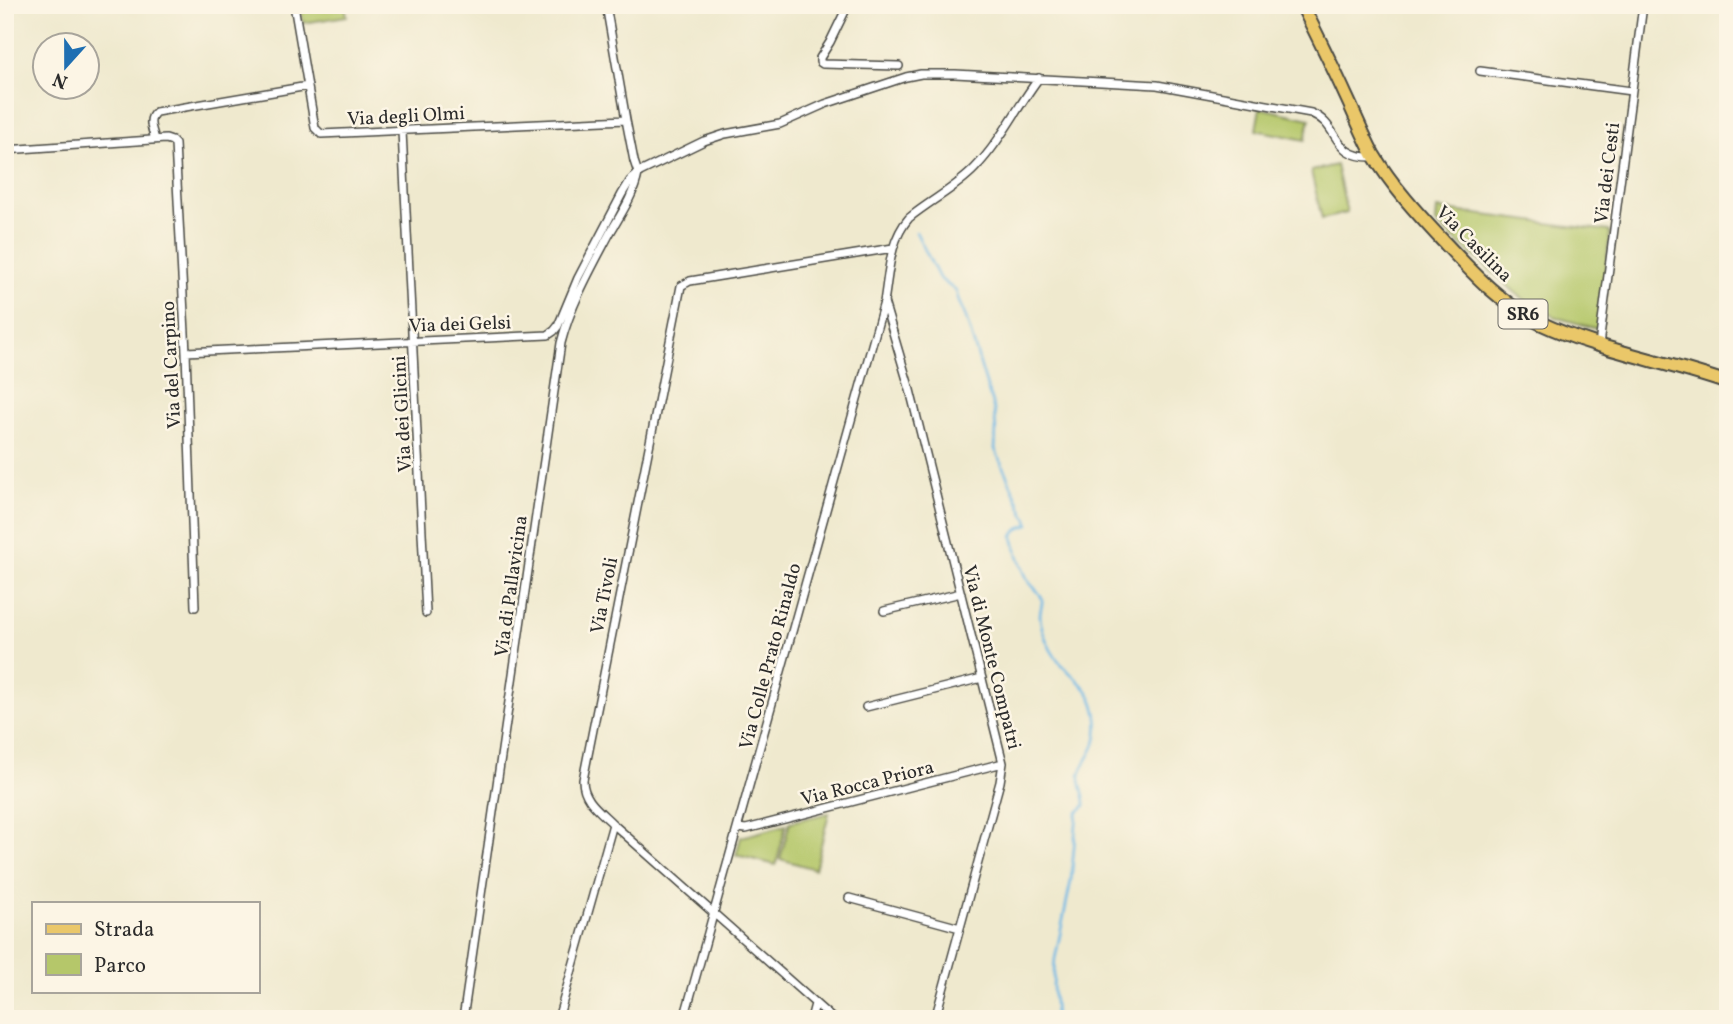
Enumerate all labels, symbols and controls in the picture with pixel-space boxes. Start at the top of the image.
north arrow [32,32,102,102]
text: N [49,65,72,95]
street label: Via degli Olmi [347,101,466,133]
street label: Via dei Cesti [1589,121,1627,226]
street label: Via Casilina [1429,200,1518,289]
street label: Via del Carpino [156,300,188,430]
road number: SR6 [1498,300,1548,328]
street label: Via dei Gelsi [408,310,512,340]
street label: Via dei Glicini [387,355,419,473]
street label: Via di Pallavicina [489,514,535,659]
street label: Via Tivoli [585,555,625,636]
street label: Via Colle Prato Rinaldo [734,560,808,753]
street label: Via di Monte Compatri [956,563,1027,753]
street label: Via Rocca Priora [798,755,937,813]
legend [32,902,259,992]
text: Strada [94,916,155,945]
text: Parco [94,952,146,981]

